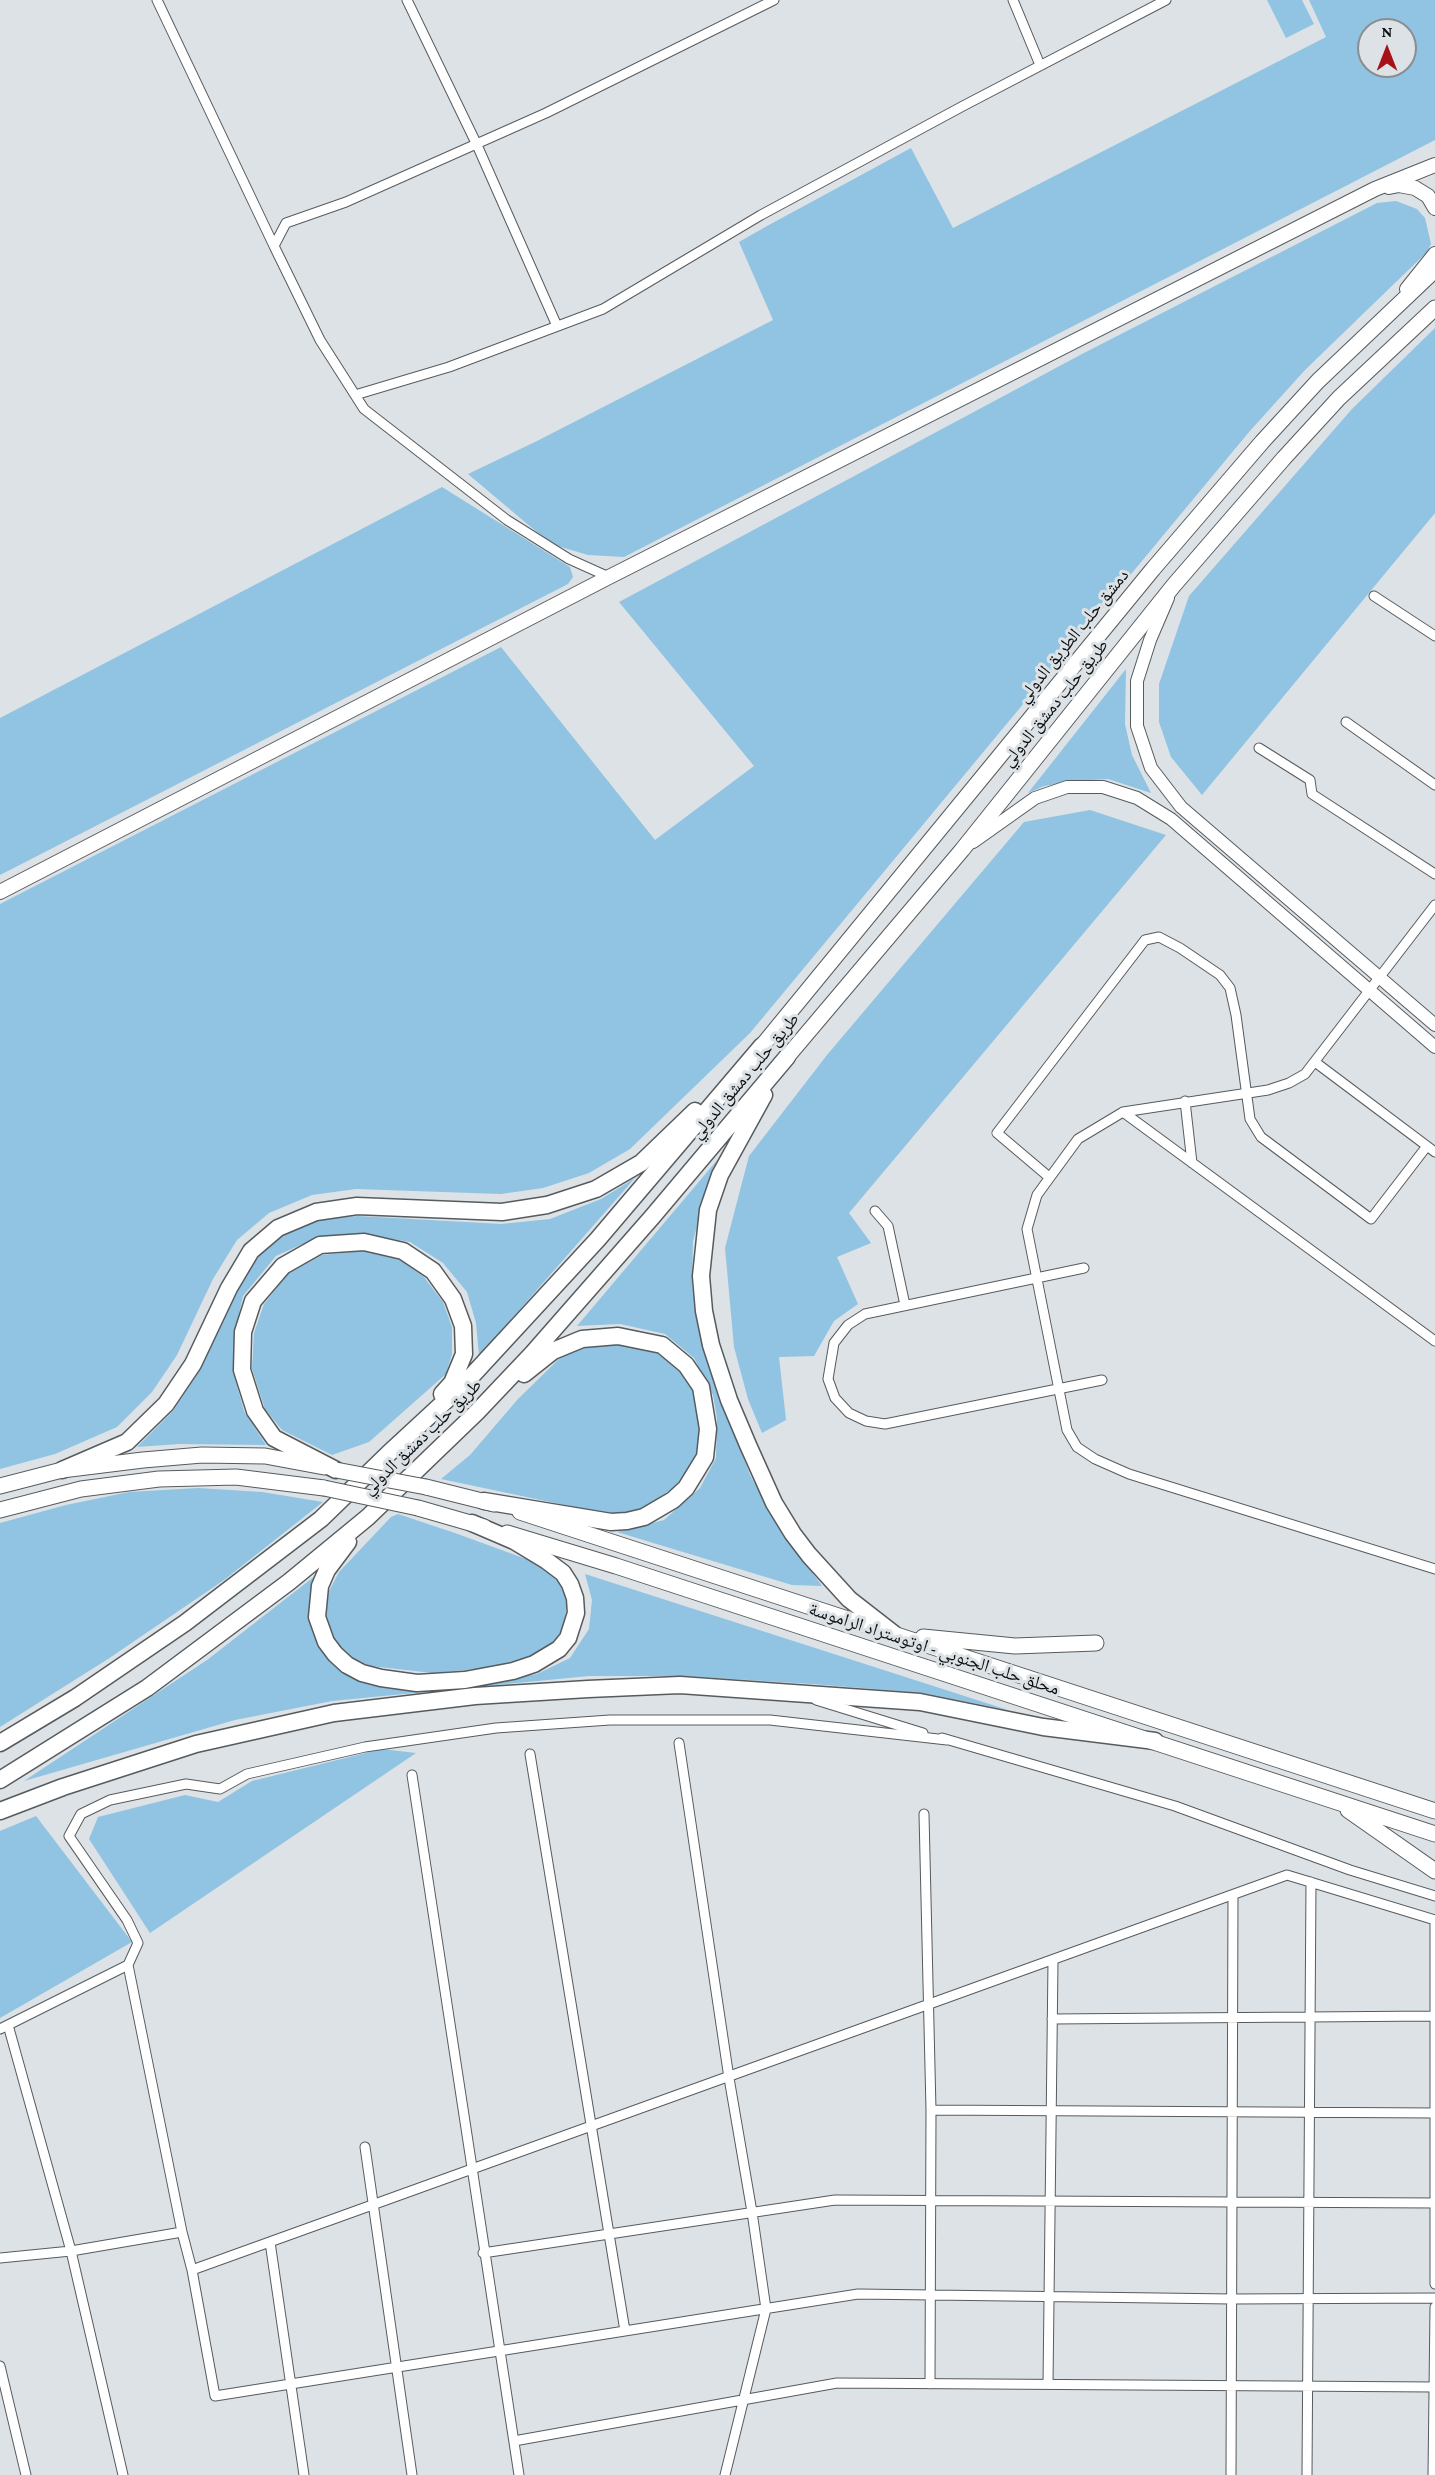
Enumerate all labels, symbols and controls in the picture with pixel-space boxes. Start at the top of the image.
north arrow [1357,18,1417,78]
text: N [1382,23,1392,40]
street label: دمشق حلب الطريق الدولي [1013,565,1133,707]
street label: طريق حلب دمشق الدولي [997,635,1113,771]
street label: طريق حلب دمشق الدولي [686,1009,804,1143]
street label: طريق حلب دمشق الدولي [358,1374,486,1500]
street label: محلق حلب الجنوبي - اوتوستراد الراموسة [806,1598,1062,1700]

